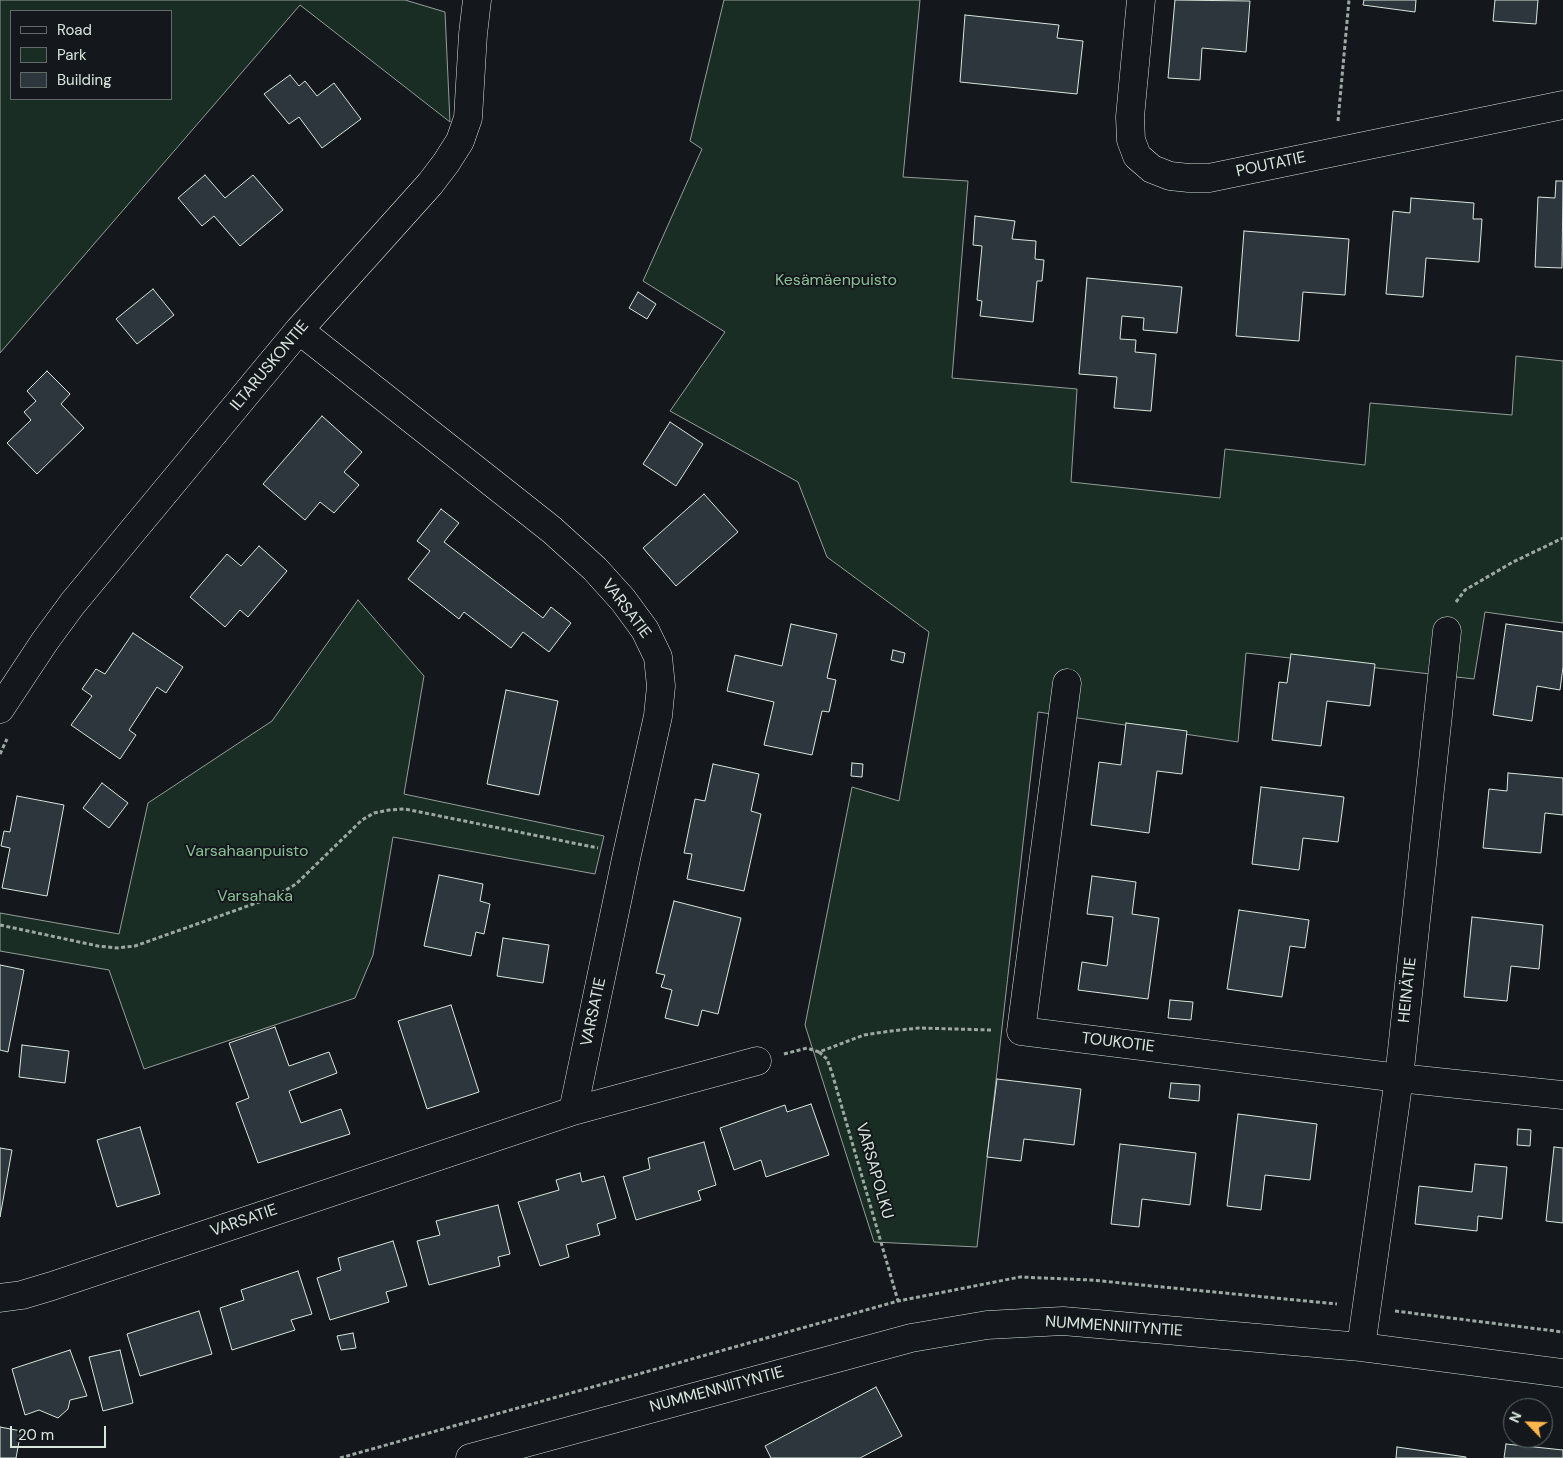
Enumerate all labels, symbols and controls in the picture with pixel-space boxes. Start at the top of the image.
legend [10,10,172,100]
text: Road [57,20,92,40]
text: Park [57,45,87,65]
text: Building [57,70,112,90]
street label: POUTATIE [1234,148,1308,182]
park label: Kesämäenpuisto [775,271,897,291]
street label: ILTARUSKONTIE [227,317,313,415]
street label: VARSATIE [597,575,655,643]
park label: Varsahaanpuisto [185,842,309,862]
park label: Varsahaka [217,887,293,907]
street label: HEINÄTIE [1395,956,1421,1024]
street label: VARSATIE [577,976,611,1048]
street label: TOUKOTIE [1080,1029,1156,1057]
street label: VARSAPOLKU [851,1121,897,1221]
street label: VARSATIE [208,1201,280,1241]
street label: NUMMENNIITYNTIE [1044,1313,1184,1341]
street label: NUMMENNIITYNTIE [648,1363,786,1417]
north arrow [1503,1398,1553,1448]
text: N [1505,1409,1526,1426]
scale bar [12,1416,109,1448]
text: 20 m [18,1425,54,1445]

